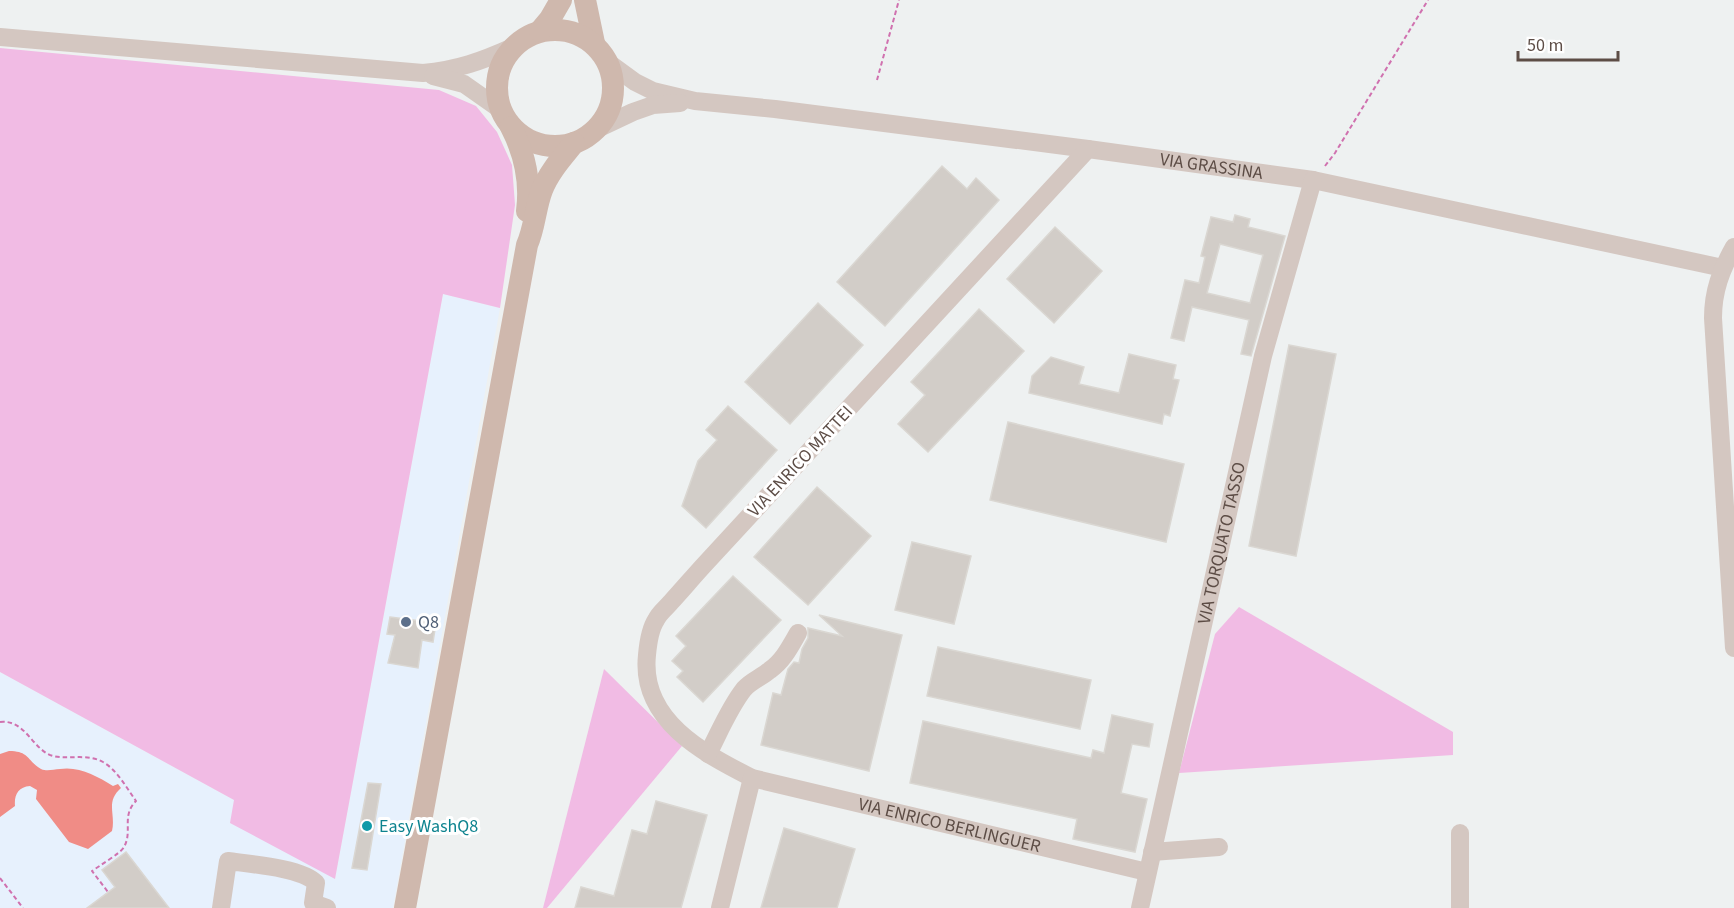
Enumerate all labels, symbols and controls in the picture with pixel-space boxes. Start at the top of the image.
scale bar [1518,24,1618,62]
text: 50 m [1527,33,1563,58]
street label: VIA GRASSINA [1158,147,1265,186]
street label: VIA ENRICO MATTEI [742,400,859,523]
street label: VIA TORQUATO TASSO [1192,460,1252,626]
place label: Q8 [418,610,439,635]
marker: Q8 [399,615,413,629]
street label: VIA ENRICO BERLINGUER [856,792,1043,859]
place label: Easy WashQ8 [379,814,478,839]
marker: Easy WashQ8 [360,819,374,833]

